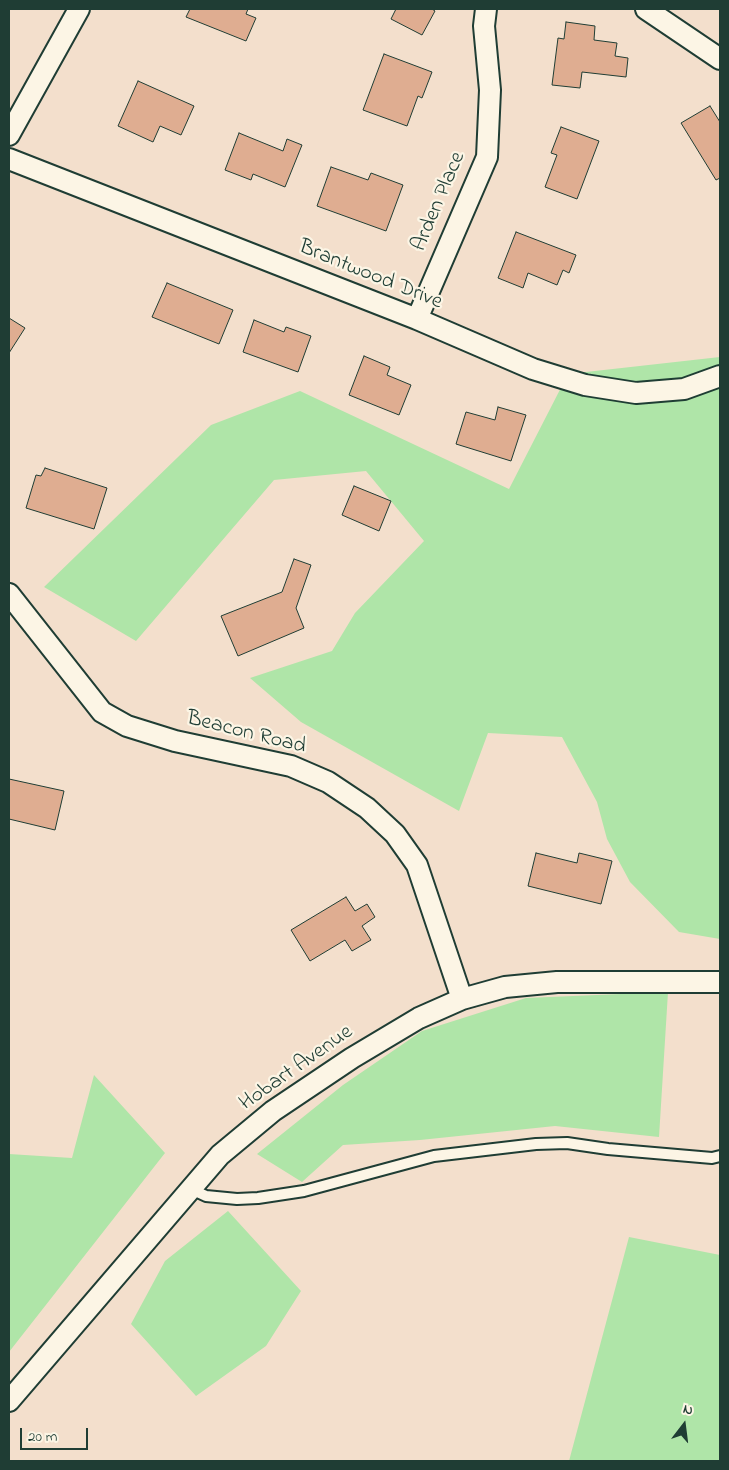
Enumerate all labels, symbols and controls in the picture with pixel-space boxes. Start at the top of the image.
street label: Arden Place [407,148,473,256]
street label: Brantwood Drive [294,235,446,317]
street label: Beacon Road [184,706,308,762]
street label: Hobart Avenue [235,1020,359,1118]
text: N [681,1399,695,1421]
north arrow [659,1400,709,1450]
scale bar [22,1418,90,1450]
text: 20 m [28,1426,57,1448]

